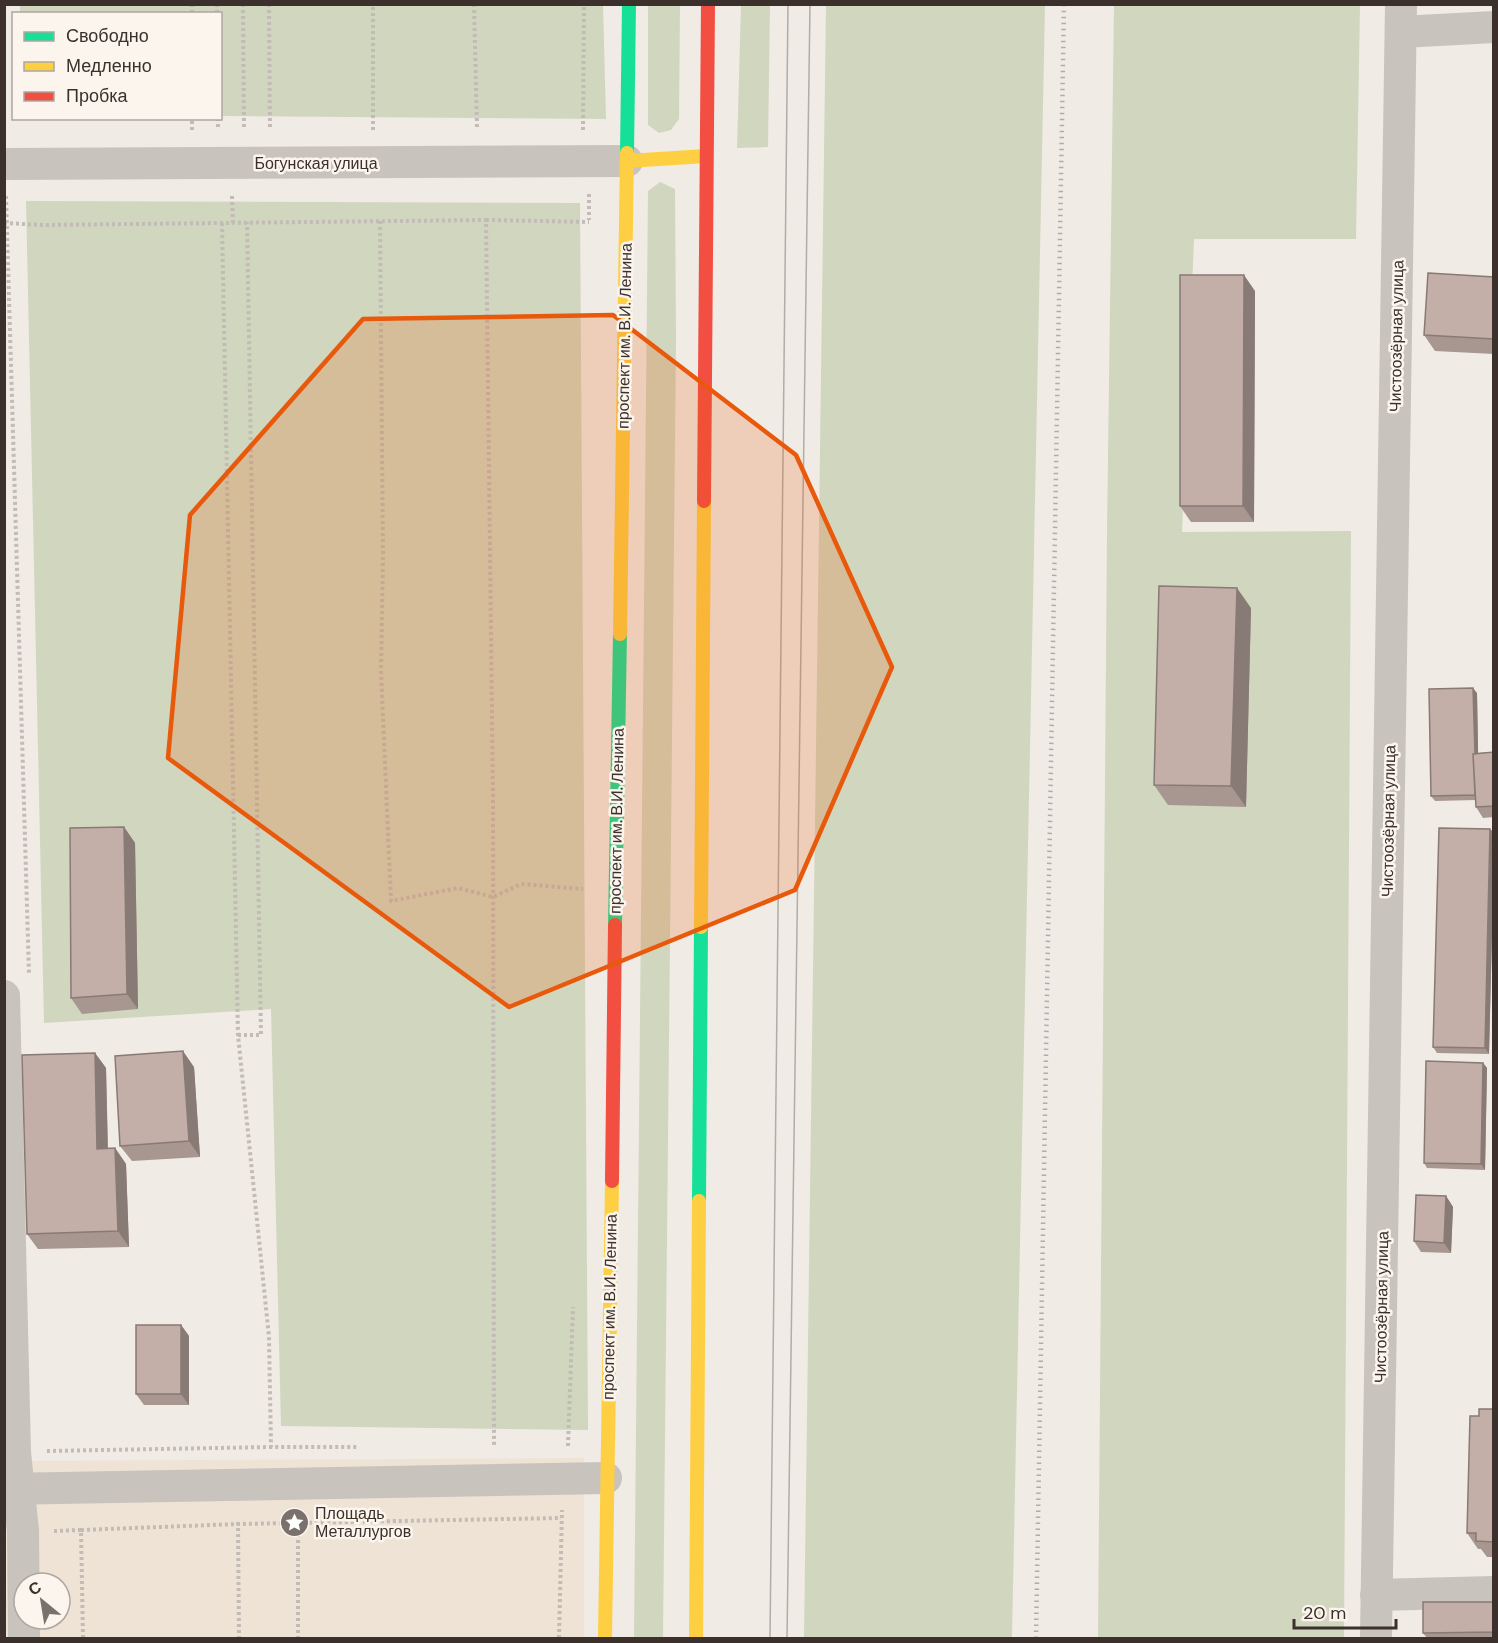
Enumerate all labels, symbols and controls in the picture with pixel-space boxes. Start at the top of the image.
legend [12,12,222,120]
text: Свободно [66,24,149,48]
text: Медленно [66,54,152,78]
text: Пробка [66,84,129,108]
street label: Богунская улица [254,153,378,174]
street label: проспект им. В.И. Ленина [612,243,637,429]
street label: Чистоозёрная улица [1385,260,1408,412]
street label: проспект им. В.И. Ленина [604,728,629,914]
street label: Чистоозёрная улица [1377,745,1400,897]
street label: проспект им. В.И. Ленина [597,1214,622,1400]
street label: Чистоозёрная улица [1370,1231,1393,1383]
place label: Площадь Металлургов [315,1503,411,1542]
place icon: Площадь Металлургов [278,1506,310,1538]
north arrow [12,1571,72,1631]
text: С [24,1576,45,1600]
scale bar [1294,1592,1396,1630]
text: 20 m [1303,1601,1346,1625]

